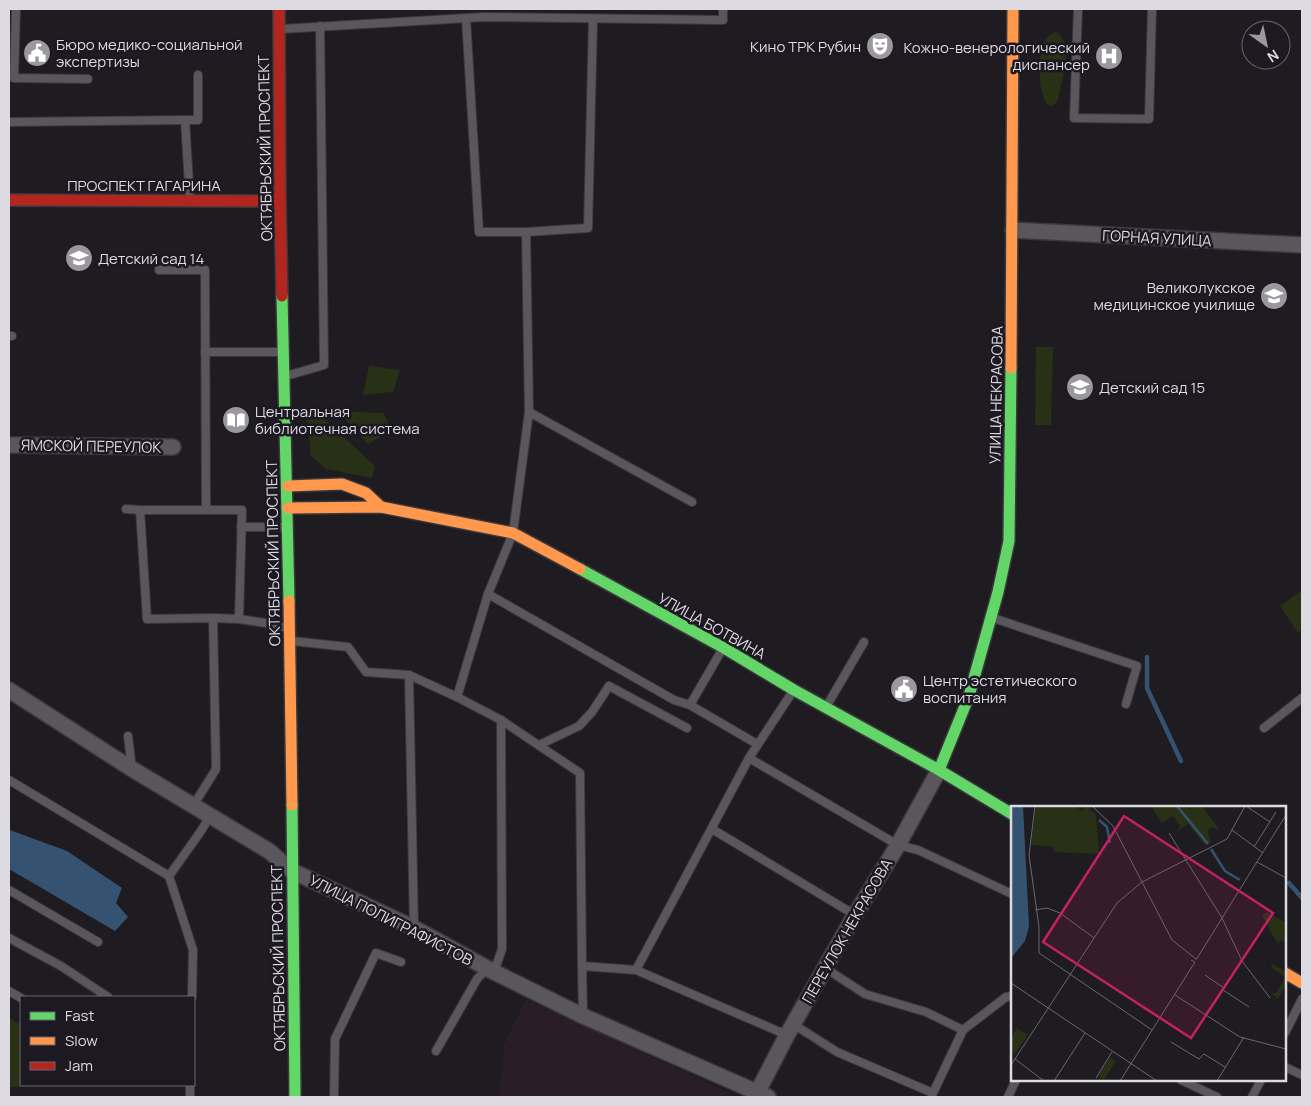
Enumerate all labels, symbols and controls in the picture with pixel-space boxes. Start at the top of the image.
north arrow [1241,20,1291,70]
theatre icon: Кино ТРК Рубин [865,31,895,61]
place label: Бюро медико-социальной экспертизы [56,34,243,72]
place label: Кино ТРК Рубин [750,36,861,57]
place label: Кожно-венерологический диспансер [904,37,1090,75]
public building icon: Бюро медико-социальной экспертизы [22,38,52,68]
hospital icon: Кожно-венерологический диспансер [1094,41,1124,71]
text: N [1264,46,1283,67]
street label: ОКТЯБРЬСКИЙ ПРОСПЕКТ [253,55,277,241]
street label: ПРОСПЕКТ ГАГАРИНА [67,175,221,196]
street label: ГОРНАЯ УЛИЦА [1102,225,1213,251]
school or university icon: Детский сад 14 [64,243,94,273]
place label: Детский сад 14 [98,248,204,269]
place label: Великолукское медицинское училище [1093,277,1255,315]
school or university icon: Великолукское медицинское училище [1259,281,1289,311]
street label: УЛИЦА НЕКРАСОВА [984,325,1008,464]
school or university icon: Детский сад 15 [1065,372,1095,402]
place label: Детский сад 15 [1099,377,1205,398]
place label: Центральная библиотечная система [255,401,420,439]
library icon: Центральная библиотечная система [221,405,251,435]
street label: ЯМСКОЙ ПЕРЕУЛОК [21,434,161,458]
street label: ОКТЯБРЬСКИЙ ПРОСПЕКТ [261,460,285,646]
street label: УЛИЦА БОТВИНА [654,588,770,665]
place label: Центр эстетического воспитания [923,670,1077,708]
public building icon: Центр эстетического воспитания [889,674,919,704]
inset map [1011,806,1286,1081]
street label: ПЕРЕУЛОК НЕКРАСОВА [797,854,897,1007]
street label: ОКТЯБРЬСКИЙ ПРОСПЕКТ [266,865,290,1051]
street label: УЛИЦА ПОЛИГРАФИСТОВ [306,870,476,970]
legend [20,996,195,1086]
text: Fast [65,1005,94,1026]
text: Slow [65,1030,98,1051]
text: Jam [65,1055,93,1076]

